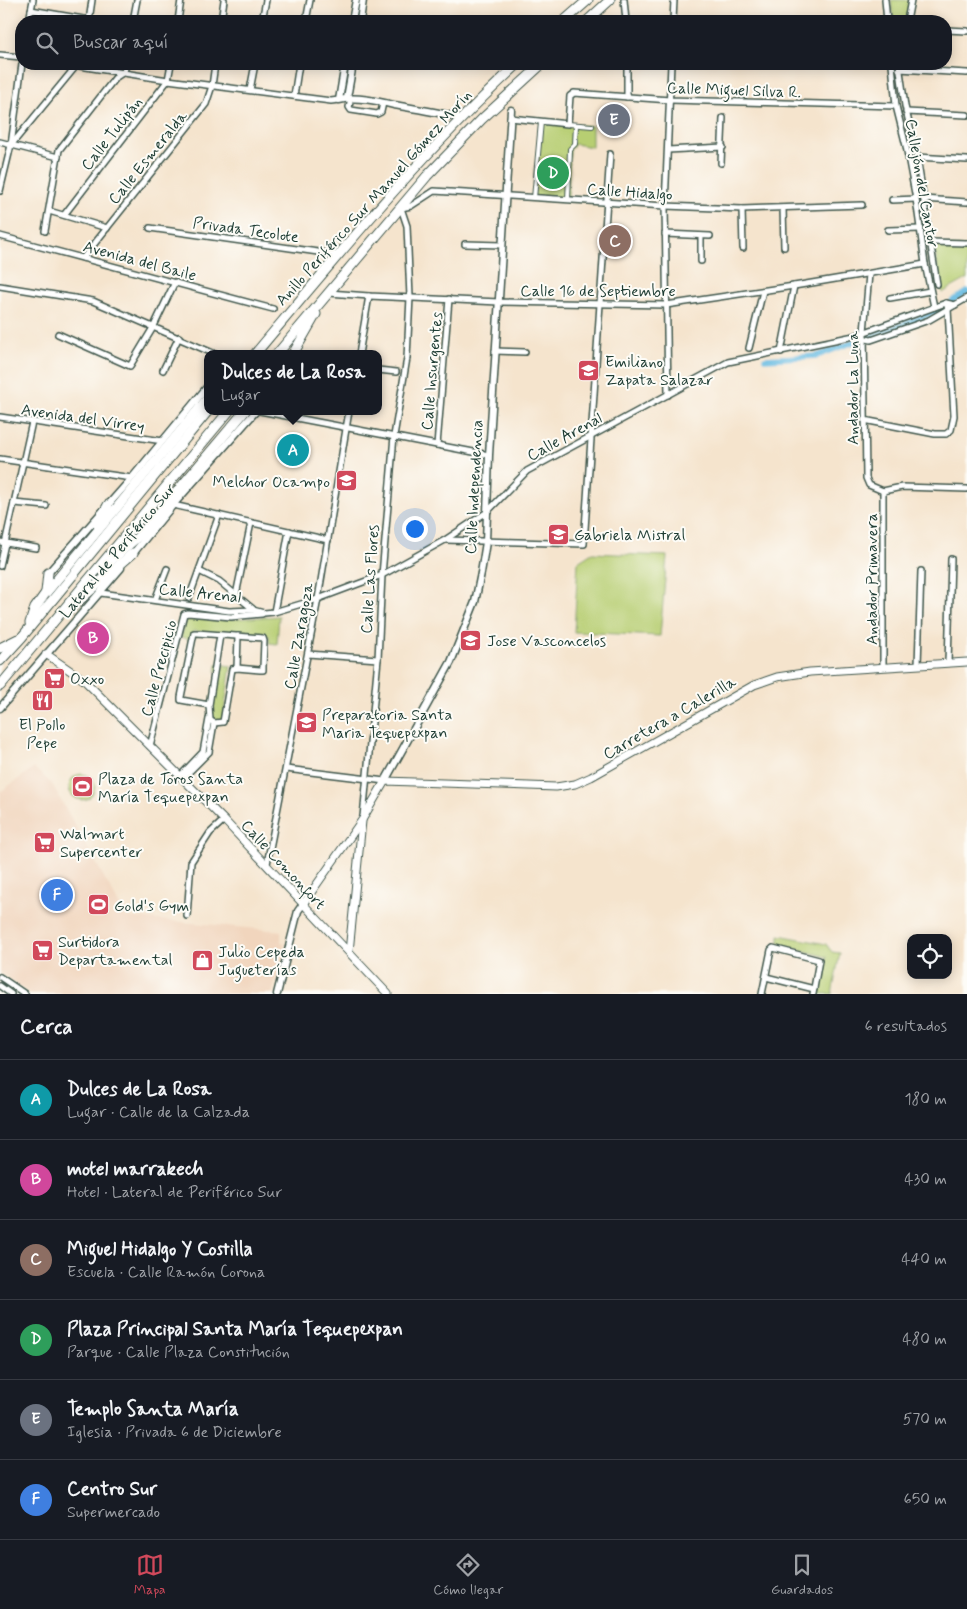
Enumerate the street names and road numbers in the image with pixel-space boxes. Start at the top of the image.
street label: Calle Miguel Silva R. [666,78,801,104]
street label: Anillo Periférico Sur Manuel Gómez Morín [271,86,477,310]
street label: Calle Tulipán [77,93,148,175]
street label: Calle Esmeralda [104,107,193,209]
street label: Callejón del Cantor [900,117,943,250]
street label: Calle Hidalgo [586,179,673,206]
street label: Privada Tecolote [191,213,300,248]
street label: Avenida del Baile [81,236,199,287]
street label: Calle 16 de Septiembre [520,281,676,302]
street label: Calle Insurgentes [417,311,448,431]
street label: Andador La Luna [843,331,864,445]
street label: Avenida del Virrey [20,399,146,438]
street label: Calle Arenal [523,408,606,467]
street label: Calle Independencia [460,419,489,555]
street label: Lateral de Periférico Sur [55,479,181,623]
street label: Andador Primavera [862,513,883,645]
street label: Calle Las Flores [356,524,385,634]
street label: Calle Arenal [158,579,242,608]
street label: Calle Zaragoza [280,581,320,691]
street label: Calle Precipicio [136,618,182,719]
street label: Carretera a Calerilla [599,671,740,765]
street label: Calle Comonfort [234,816,330,916]

